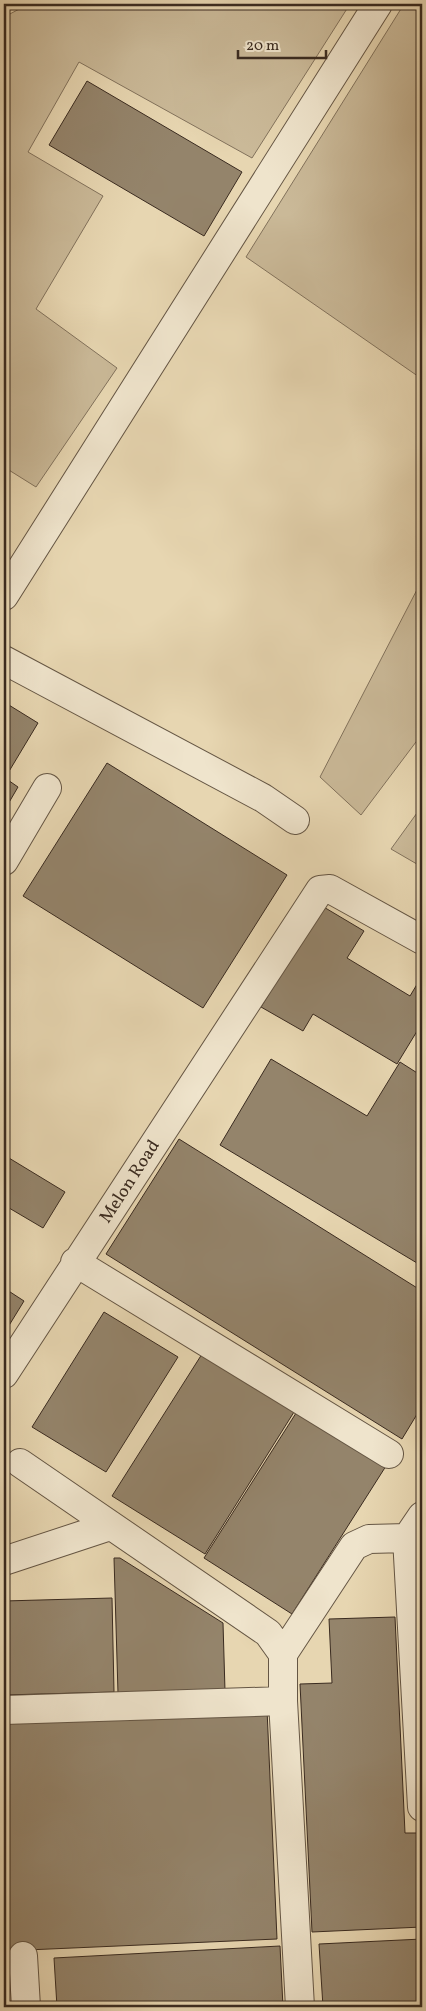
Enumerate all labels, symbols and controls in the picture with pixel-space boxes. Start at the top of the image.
scale bar [238,28,326,60]
text: 20 m [246,36,279,57]
street label: Melon Road [94,1135,167,1228]

